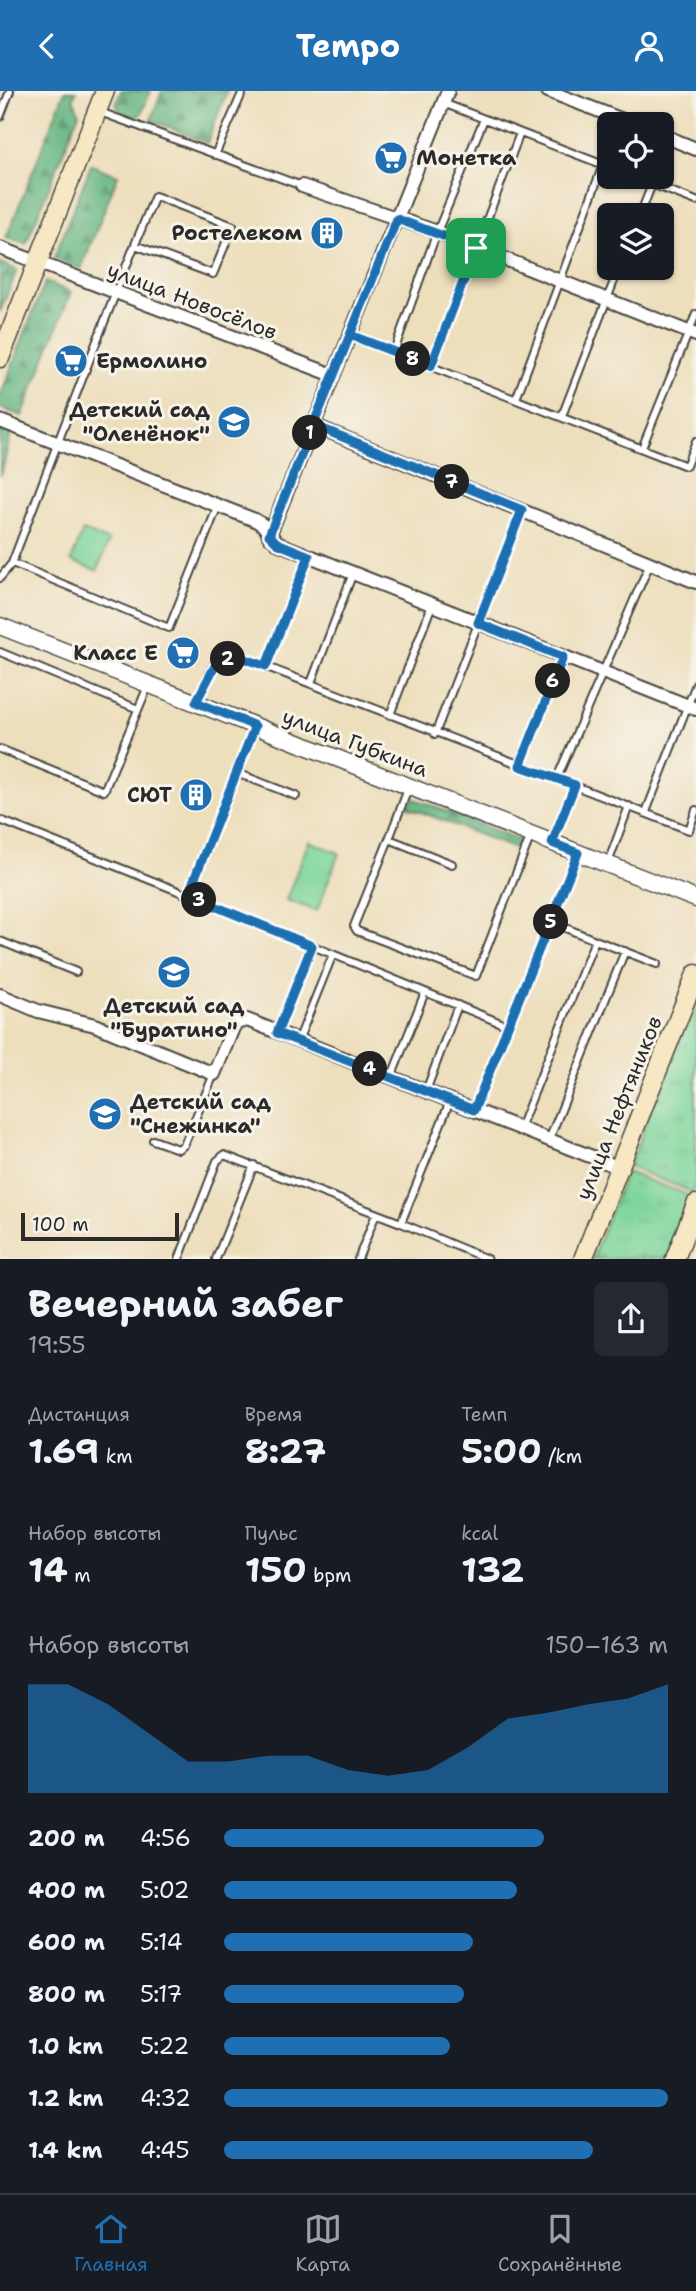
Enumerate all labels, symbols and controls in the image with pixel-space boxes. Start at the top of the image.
text: Tempo [296,24,400,67]
icon: back [28,27,66,65]
icon: person [630,27,668,65]
map controls [597,112,674,280]
button: locate [597,112,674,189]
supermarket icon: Монетка [372,139,410,177]
place label: Монетка [416,144,517,172]
button: layers [597,203,674,280]
building icon: Ростелеком [308,214,346,252]
pin [446,218,506,278]
place label: Ростелеком [171,219,303,247]
icon: arrive [457,229,495,267]
street label: улица Новосёлов [103,256,281,346]
pin: 8 [396,341,430,377]
supermarket icon: Ермолино [52,342,90,380]
text: 8 [406,346,419,371]
place label: Ермолино [96,347,207,375]
place label: Детский сад "Оленёнок" [69,396,210,448]
school or university icon: Детский сад "Оленёнок" [215,403,253,441]
pin: 1 [292,415,328,451]
text: 1 [305,420,314,445]
pin: 7 [434,465,470,499]
text: 7 [445,469,458,494]
supermarket icon: Класс Е [164,634,202,672]
place label: Класс Е [73,639,158,667]
pin: 2 [210,641,246,677]
text: 2 [221,646,234,671]
pin: 6 [536,663,570,699]
text: 6 [546,668,559,693]
street label: улица Губкина [278,702,432,784]
building icon: СЮТ [177,776,215,814]
place label: СЮТ [127,781,172,809]
pin: 3 [182,883,216,917]
text: 3 [192,887,205,912]
pin: 5 [534,905,568,939]
text: 5 [545,909,556,934]
school or university icon: Детский сад "Буратино" [155,953,193,991]
place label: Детский сад "Буратино" [104,992,245,1044]
street label: улица Нефтяников [569,1012,669,1204]
pin: 4 [352,1051,388,1087]
text: 4 [363,1056,376,1081]
place label: Детский сад "Снежинка" [130,1088,271,1140]
school or university icon: Детский сад "Снежинка" [86,1095,124,1133]
scale bar [21,1209,178,1241]
text: 100 m [32,1212,89,1237]
text: Вечерний забег [28,1278,343,1329]
button: share [594,1282,668,1356]
text: 19:55 [28,1330,86,1360]
text: Дистанция [28,1402,130,1427]
text: Время [245,1402,303,1427]
text: Темп [461,1402,507,1427]
text: 1.69 [28,1427,99,1474]
text: 8:27 [245,1427,326,1474]
text: 5:00 [461,1427,542,1474]
text: km [99,1444,133,1469]
text: /km [542,1444,582,1469]
text: Набор высоты [28,1521,161,1546]
text: Пульс [245,1521,298,1546]
text: kcal [461,1521,498,1546]
text: 14 [28,1546,68,1593]
text: 150 [245,1546,307,1593]
text: 132 [461,1546,524,1593]
text: m [68,1563,91,1588]
text: bpm [307,1563,351,1588]
text: Набор высоты [28,1630,189,1660]
text: 150–163 m [545,1630,668,1660]
text: 200 m [28,1823,105,1853]
text: 4:56 [140,1823,191,1853]
text: 400 m [28,1875,105,1905]
text: 5:02 [140,1875,190,1905]
text: 600 m [28,1927,105,1957]
text: 5:14 [140,1927,183,1957]
text: 800 m [28,1979,105,2009]
text: 5:17 [140,1979,182,2009]
text: 1.0 km [28,2031,103,2061]
text: 5:22 [140,2031,189,2061]
text: 1.2 km [28,2083,104,2113]
text: 4:32 [140,2083,191,2113]
text: 1.4 km [28,2135,102,2165]
text: 4:45 [140,2135,190,2165]
tab: Главная [74,2210,148,2277]
tab: Карта [296,2210,350,2277]
tab: Сохранённые [498,2210,622,2277]

